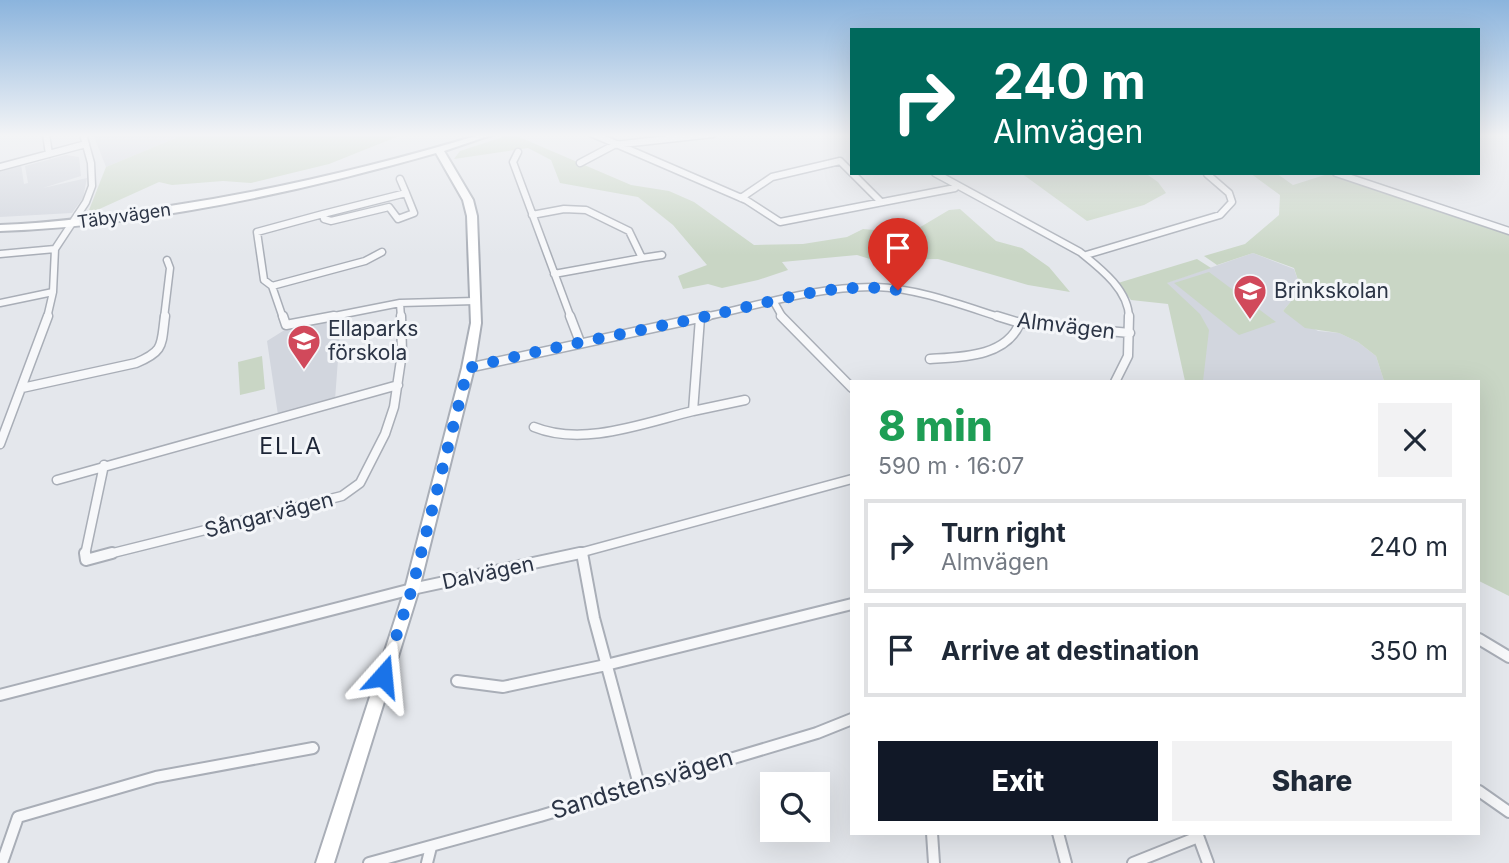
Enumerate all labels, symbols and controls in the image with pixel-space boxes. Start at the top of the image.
text: 240 m [993,52,1146,111]
icon: right [878,56,969,147]
text: Almvägen [993,112,1143,151]
street label: Täbyvägen [76,199,172,232]
pin [868,218,928,290]
icon: arrive [879,229,917,267]
school or university icon: Brinkskolan [1231,272,1269,321]
place label: Brinkskolan [1274,278,1389,303]
street label: Almvägen [1016,307,1117,344]
place label: Ellaparks förskola [328,316,418,365]
school or university icon: Ellaparks förskola [285,322,323,371]
text: 8 min [878,400,993,451]
button: close [1378,403,1452,477]
district label: ELLA [259,432,323,460]
text: 590 m · 16:07 [878,452,1024,480]
street label: Sångarvägen [202,486,336,543]
text: Turn right [941,517,1066,548]
icon: right [882,527,920,565]
text: 240 m [1369,531,1448,562]
text: Almvägen [941,548,1049,576]
street label: Dalvägen [440,551,536,594]
icon: arrive [882,631,920,669]
text: Arrive at destination [941,635,1200,666]
text: 350 m [1370,635,1448,666]
position arrow [346,639,420,713]
button: Exit [878,741,1158,821]
button: Share [1172,741,1452,821]
street label: Sandstensvägen [547,742,736,825]
map controls [760,772,830,842]
button: search [760,772,830,842]

